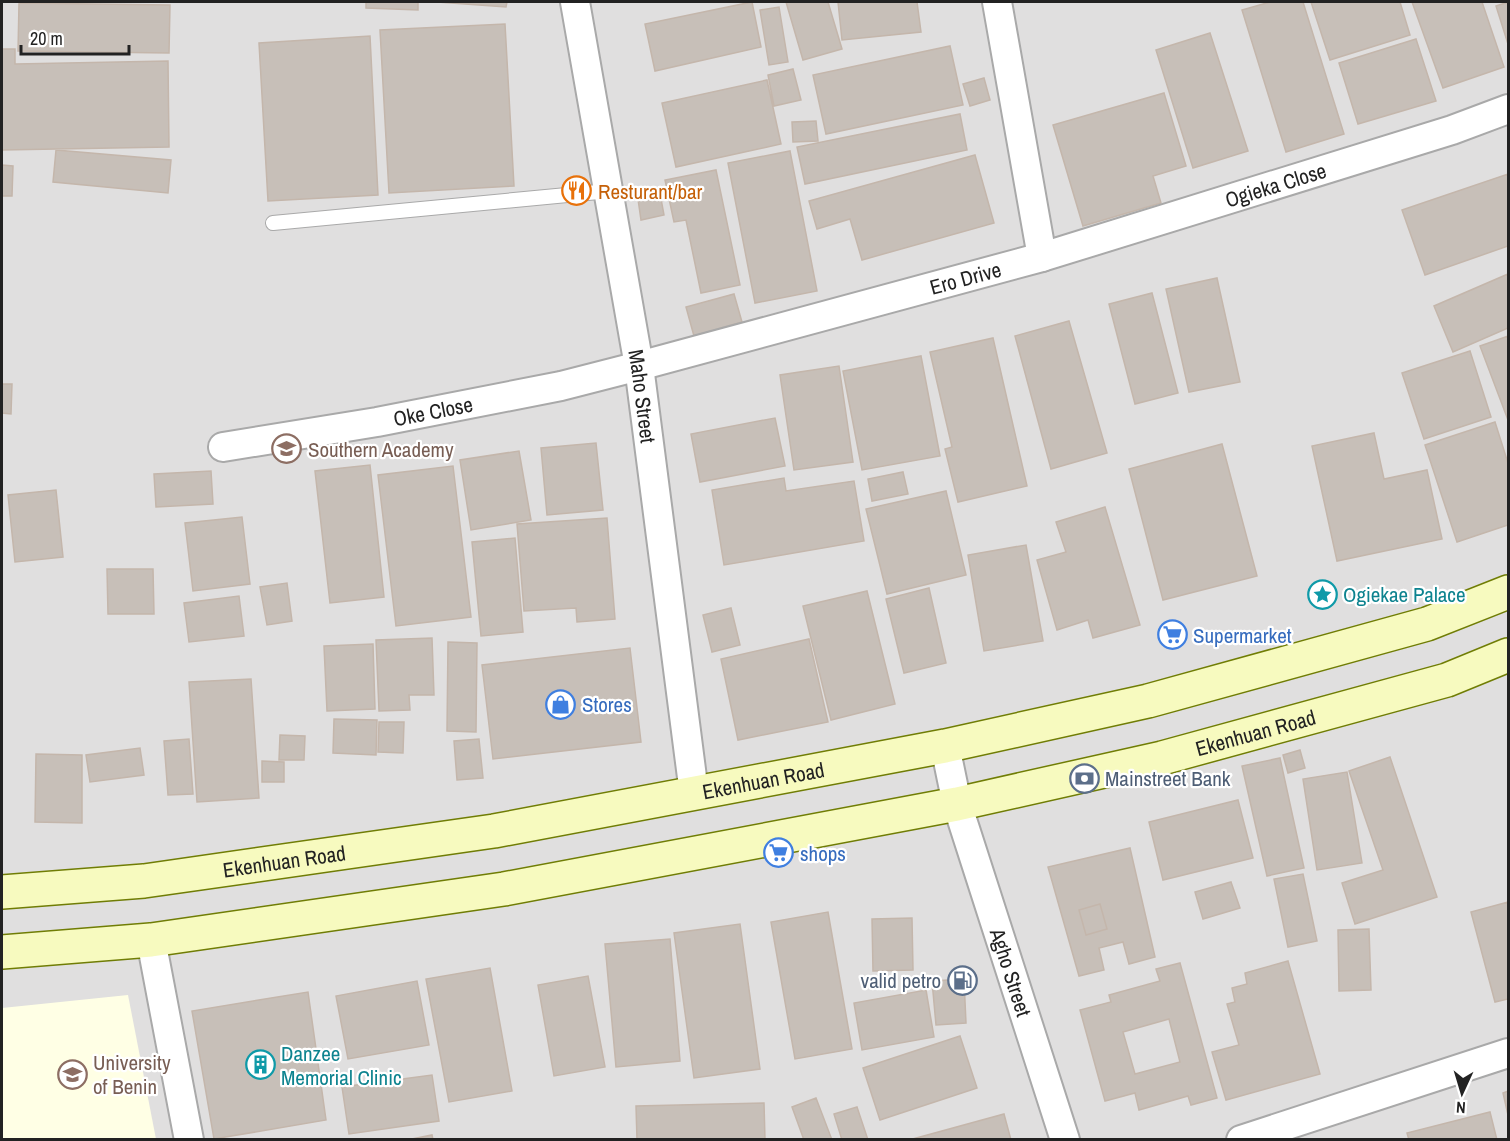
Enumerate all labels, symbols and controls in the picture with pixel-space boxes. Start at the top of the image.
scale bar [21,18,129,56]
text: 20 m [30,26,63,51]
street label: Ogieka Close [1221,155,1330,214]
restaurant icon: Resturant/bar [561,175,593,207]
place label: Resturant/bar [598,177,703,206]
street label: Ero Drive [926,254,1004,301]
street label: Maho Street [622,347,663,445]
street label: Oke Close [391,389,475,433]
school or university icon: Southern Academy [271,433,303,465]
place label: Southern Academy [308,435,454,464]
place icon: Ogiekae Palace [1306,578,1338,610]
place label: Ogiekae Palace [1343,580,1466,609]
supermarket icon: Supermarket [1156,619,1188,651]
place label: Supermarket [1193,621,1292,650]
shop icon: Stores [545,688,577,720]
place label: Stores [582,690,632,719]
street label: Ekenhuan Road [1192,702,1319,763]
street label: Ekenhuan Road [700,755,827,806]
bank icon: Mainstreet Bank [1068,762,1100,794]
place label: Mainstreet Bank [1105,764,1231,793]
supermarket icon: shops [763,837,795,869]
street label: Ekenhuan Road [221,838,347,884]
place label: shops [800,839,846,868]
street label: Agho Street [983,924,1039,1020]
fuel station icon: valid petro [946,964,978,996]
place label: valid petro [861,966,941,995]
place label: Danzee Memorial Clinic [281,1039,402,1092]
place label: University of Benin [93,1048,171,1101]
building icon: Danzee Memorial Clinic [244,1049,276,1081]
school or university icon: University of Benin [56,1058,88,1090]
north arrow [1432,1063,1492,1123]
text: N [1455,1097,1466,1119]

